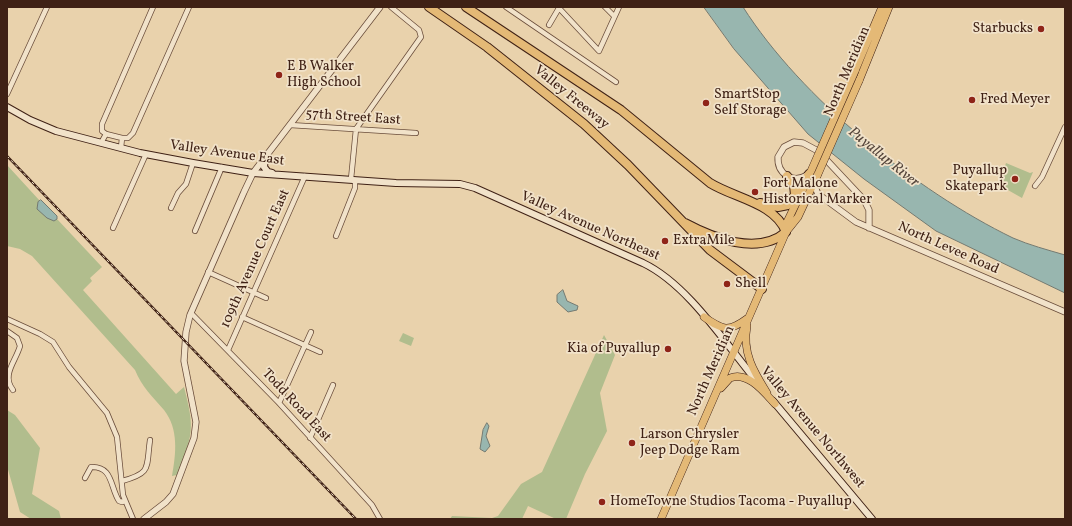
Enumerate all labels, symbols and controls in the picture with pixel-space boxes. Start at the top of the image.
place label: Starbucks [972,21,1033,37]
street label: North Meridian [821,24,875,120]
marker: Starbucks [1036,24,1046,34]
place label: E B Walker High School [287,59,361,92]
street label: Valley Freeway [530,63,612,133]
marker: E B Walker High School [274,70,284,80]
place label: SmartStop Self Storage [714,87,787,120]
place label: Fred Meyer [980,92,1050,108]
marker: Fred Meyer [967,95,977,105]
marker: SmartStop Self Storage [701,98,711,108]
street label: 57th Street East [305,106,401,130]
water label: Puyallup River [844,124,922,192]
street label: Valley Avenue East [169,138,285,170]
place label: Puyallup Skatepark [945,163,1007,196]
marker: Puyallup Skatepark [1010,174,1020,184]
place label: Fort Malone Historical Marker [763,176,872,208]
street label: 109th Avenue Court East [218,187,294,331]
marker: Fort Malone Historical Marker [750,187,760,197]
street label: Valley Avenue Northeast [518,189,662,265]
street label: North Levee Road [895,219,1001,279]
place label: ExtraMile [673,233,735,249]
marker: ExtraMile [660,236,670,246]
place label: Shell [735,276,766,292]
marker: Shell [722,279,732,289]
street label: North Meridian [685,323,739,419]
place label: Kia of Puyallup [567,341,660,357]
marker: Kia of Puyallup [663,344,673,354]
street label: Valley Avenue Northwest [756,364,868,492]
street label: Todd Road East [258,366,334,446]
place label: Larson Chrysler Jeep Dodge Ram [640,427,740,460]
marker: Larson Chrysler Jeep Dodge Ram [627,438,637,448]
place label: HomeTowne Studios Tacoma - Puyallup [610,494,852,510]
marker: HomeTowne Studios Tacoma - Puyallup [597,497,607,507]

